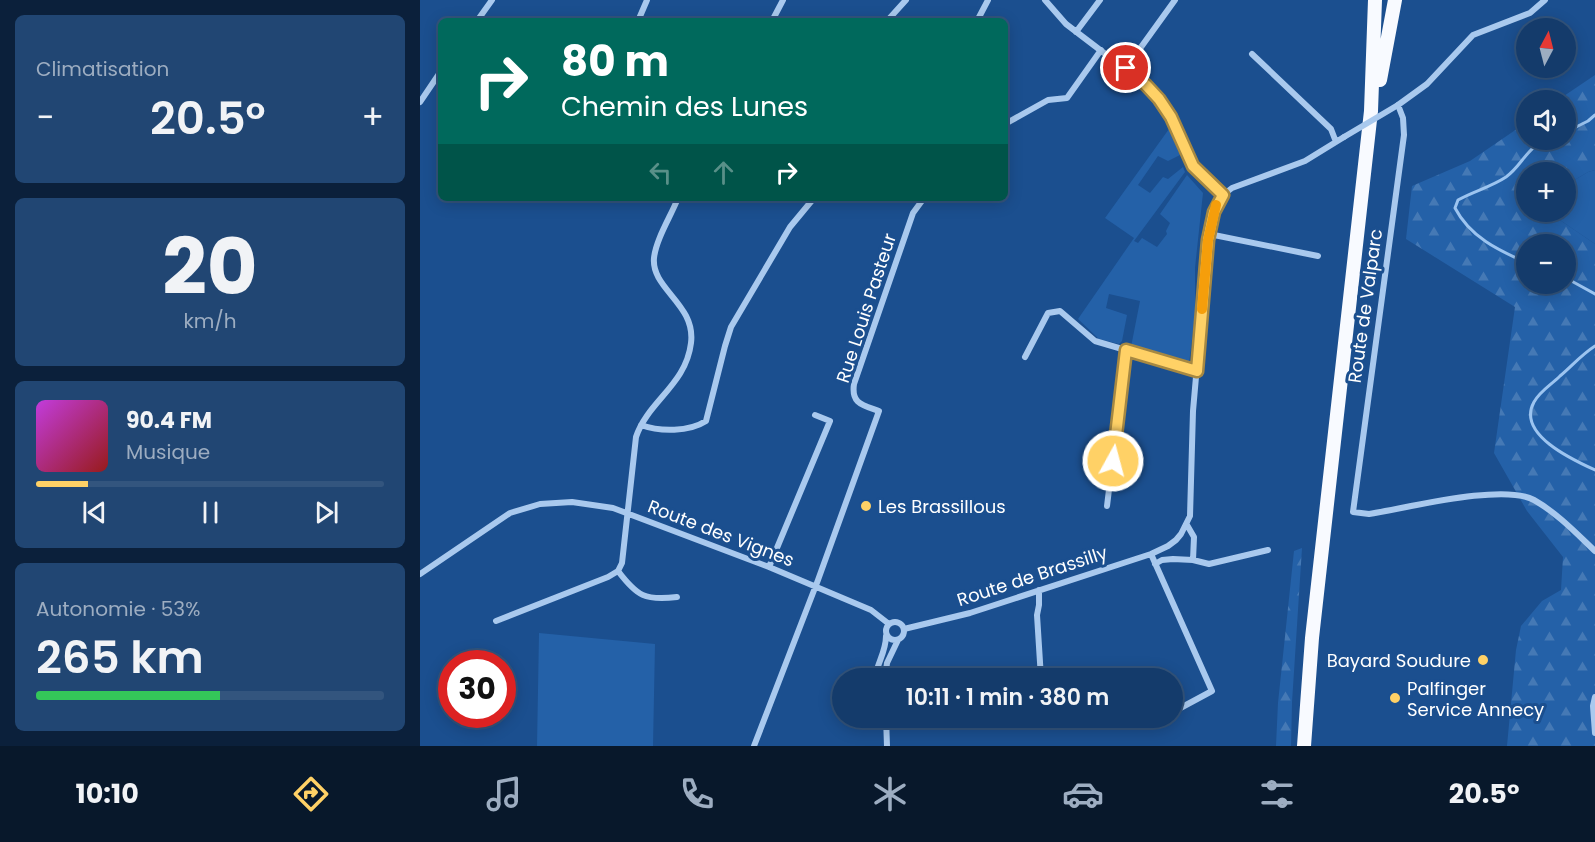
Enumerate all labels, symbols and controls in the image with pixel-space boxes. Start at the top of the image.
north arrow [1516,18,1576,78]
map controls [1516,18,1576,294]
text: 80 m [561,32,669,91]
icon: right [462,42,540,120]
pin [1100,42,1151,93]
icon: arrive [1109,51,1142,84]
text: Climatisation [36,55,169,83]
text: 20.5° [150,87,266,150]
text: Chemin des Lunes [561,88,808,125]
button: sound [1516,90,1576,150]
text: − [36,94,54,141]
text: + [361,94,384,141]
icon: left [644,156,677,189]
icon: ahead [707,156,740,189]
icon: right [770,156,803,189]
button: + [1516,162,1576,222]
text: 20 [162,212,258,321]
street label: Route de Valparc [1342,227,1388,385]
street label: Rue Louis Pasteur [830,230,902,386]
button: − [1516,234,1576,294]
text: km/h [183,307,237,335]
text: 90.4 FM [126,405,212,436]
position arrow [1081,429,1145,493]
text: Musique [126,438,210,466]
street label: Route des Vignes [644,494,798,572]
place label: Les Brassillous [878,494,1006,519]
icon: previous [78,496,111,529]
icon: pause [194,496,227,529]
icon: next [310,496,343,529]
marker: Les Brassillous [859,499,873,513]
street label: Route de Brassilly [954,540,1110,612]
text: Autonomie · 53% [36,595,200,623]
text: 265 km [36,626,204,689]
place label: Bayard Soudure [1327,648,1471,673]
speed limit sign: 30 [438,650,516,728]
marker: Bayard Soudure [1476,653,1490,667]
place label: Palfinger Service Annecy [1407,676,1544,722]
text: 10:11 · 1 min · 380 m [906,682,1109,713]
marker: Palfinger Service Annecy [1388,691,1402,705]
icon: directions [290,773,332,815]
icon: music [483,773,525,815]
icon: phone [676,773,718,815]
icon: climate [869,773,911,815]
icon: car [1062,773,1104,815]
icon: filters [1256,773,1298,815]
text: 10:10 [76,775,139,812]
text: 20.5° [1449,775,1519,812]

